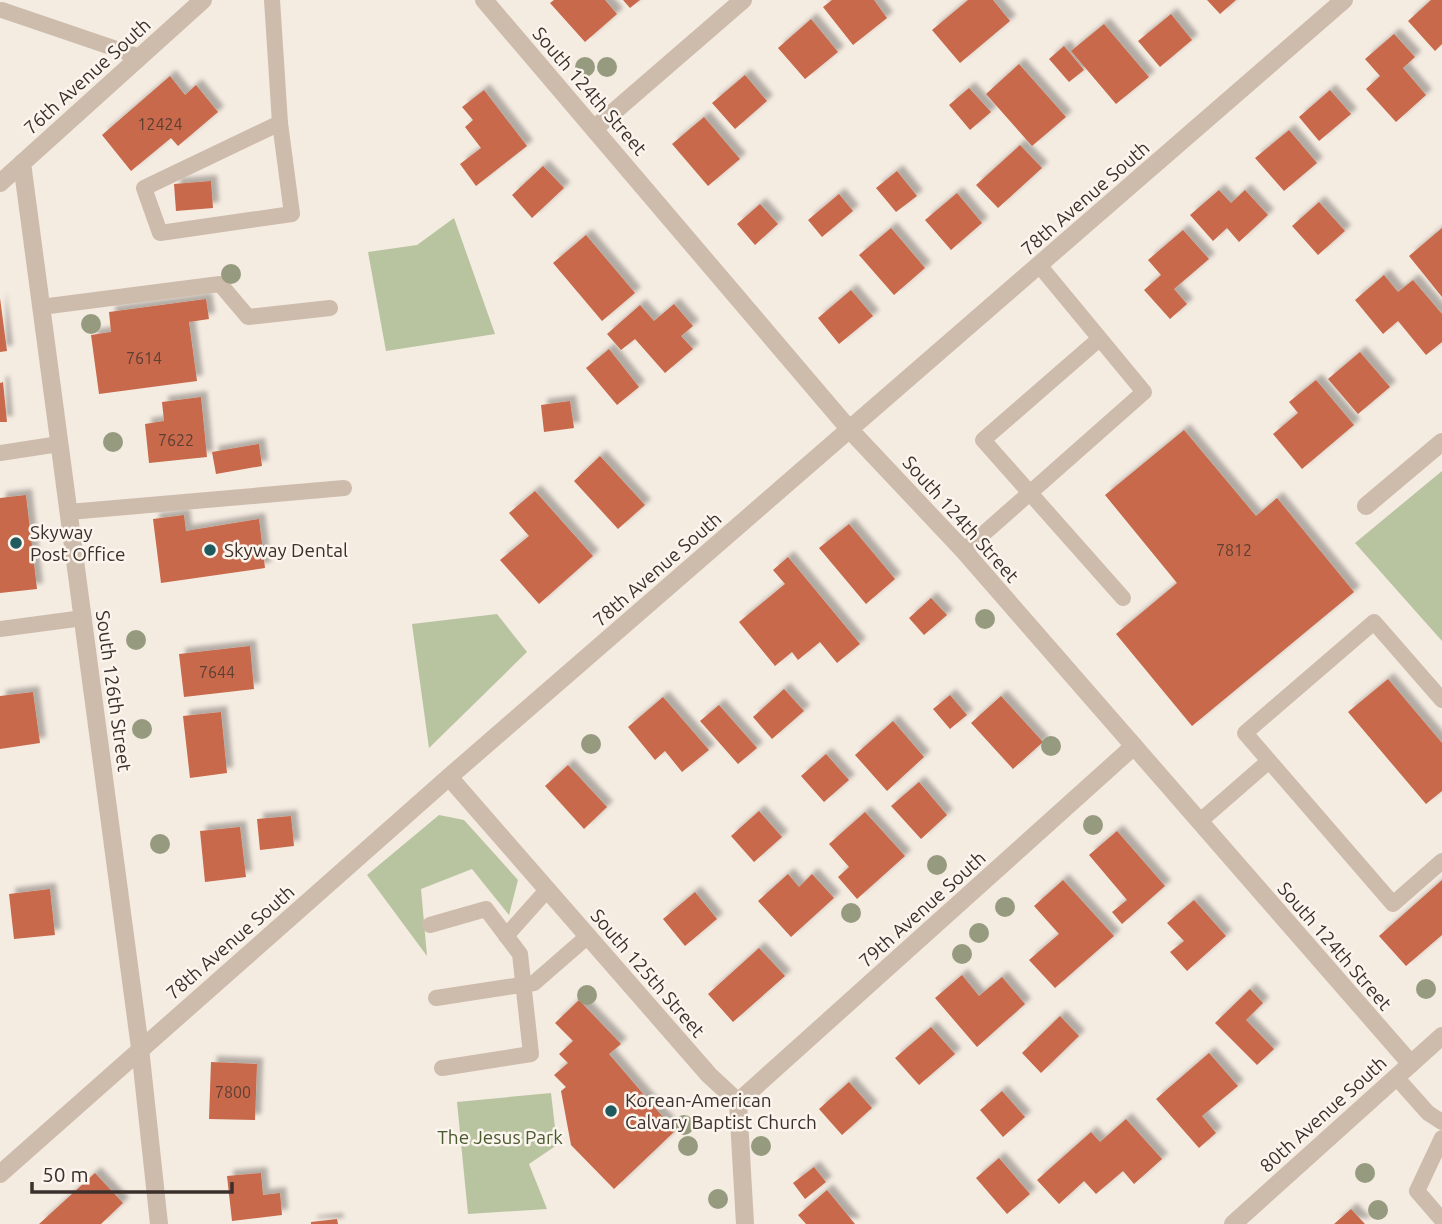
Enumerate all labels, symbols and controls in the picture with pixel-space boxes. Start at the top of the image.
street label: 76th Avenue South [19,13,155,139]
street label: South 124th Street [528,22,652,160]
house number: 12424 [137,115,183,133]
street label: 78th Avenue South [1016,136,1154,260]
house number: 7614 [126,349,162,367]
house number: 7622 [158,431,194,449]
street label: South 124th Street [898,451,1024,587]
street label: 78th Avenue South [588,507,726,631]
place label: Skyway Post Office [30,521,125,565]
marker: Skyway Post Office [8,535,24,551]
place label: Skyway Dental [224,539,348,561]
house number: 7812 [1216,541,1252,559]
marker: Skyway Dental [202,542,218,558]
street label: South 126th Street [92,609,136,773]
house number: 7644 [199,663,235,681]
street label: 79th Avenue South [854,846,990,972]
street label: South 124th Street [1273,877,1397,1015]
street label: 78th Avenue South [161,880,299,1004]
street label: South 125th Street [586,904,710,1042]
street label: 80th Avenue South [1255,1051,1391,1177]
house number: 7800 [215,1083,251,1101]
place label: Korean-American Calvary Baptist Church [625,1089,817,1133]
marker: Korean-American Calvary Baptist Church [603,1103,619,1119]
park label: The Jesus Park [437,1126,563,1148]
scale bar [32,1150,231,1194]
text: 50 m [42,1162,89,1186]

